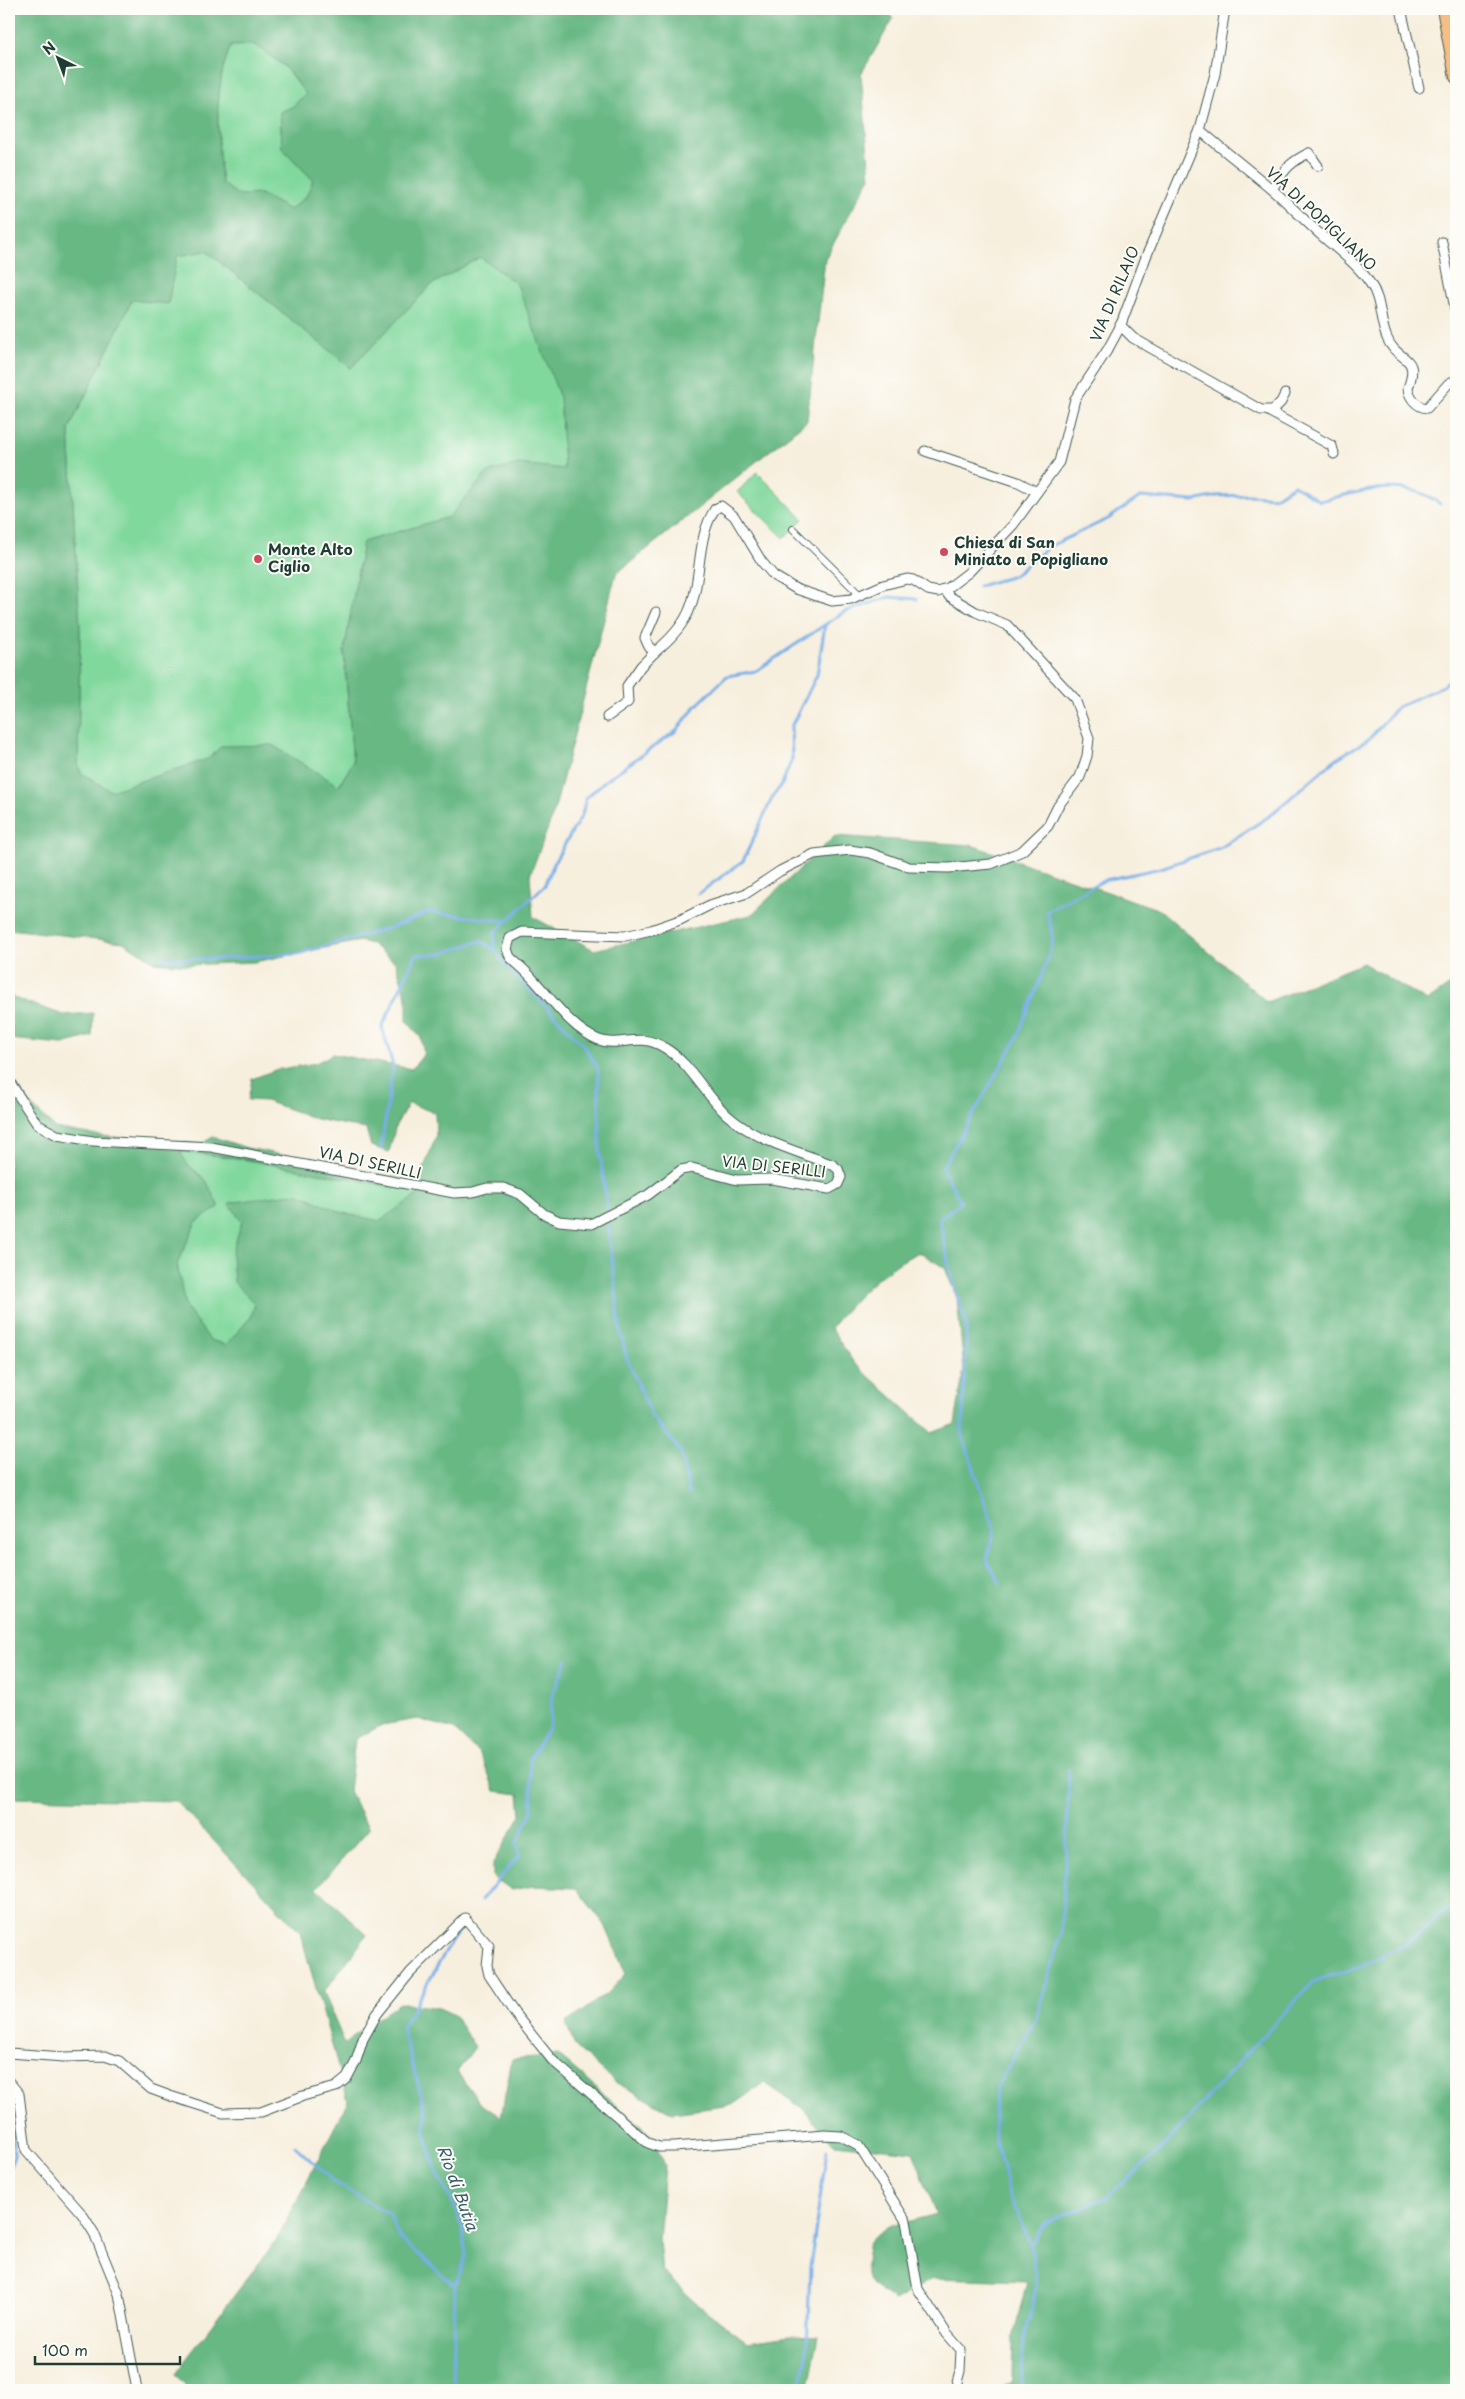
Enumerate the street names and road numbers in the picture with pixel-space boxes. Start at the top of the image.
street label: VIA DI POPIGLIANO [1262,161,1382,275]
street label: VIA DI RILAIO [1083,242,1144,345]
street label: VIA DI SERILLI [317,1139,424,1184]
street label: VIA DI SERILLI [721,1149,827,1182]

